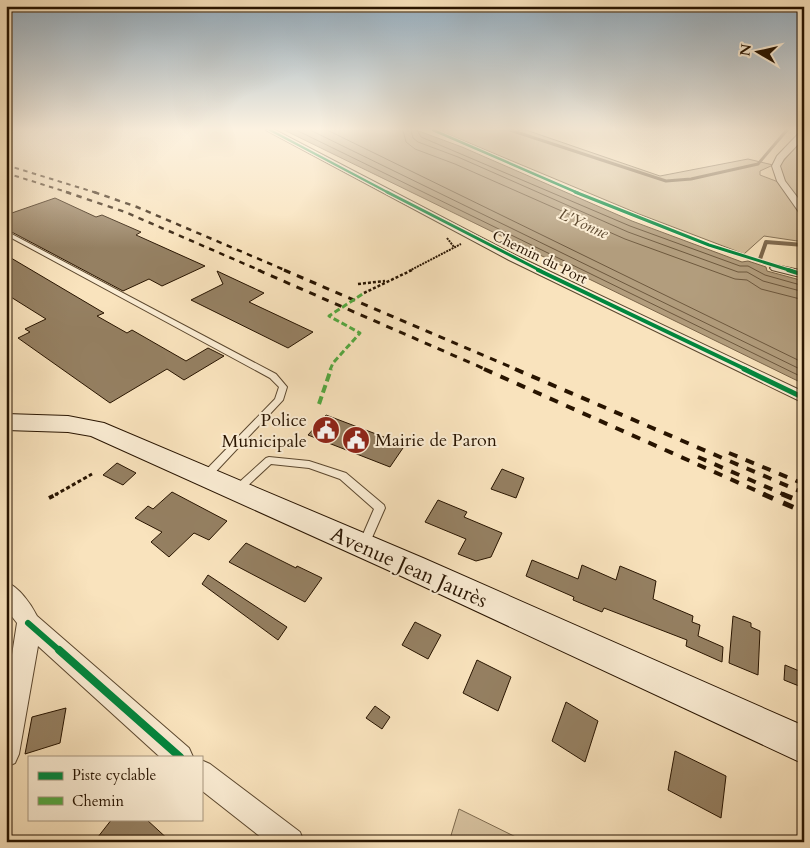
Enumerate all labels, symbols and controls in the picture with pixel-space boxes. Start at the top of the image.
north arrow [732,28,782,78]
text: N [735,43,756,58]
water label: L'Yonne [555,203,613,245]
street label: Chemin du Port [489,225,591,289]
place label: Police Municipale [221,408,307,454]
public building icon: Police Municipale [311,415,341,445]
public building icon: Mairie de Paron [341,425,371,455]
place label: Mairie de Paron [375,428,498,453]
street label: Avenue Jean Jaurès [326,520,492,615]
legend [28,756,202,820]
text: Piste cyclable [72,765,156,785]
text: Chemin [72,791,124,811]

